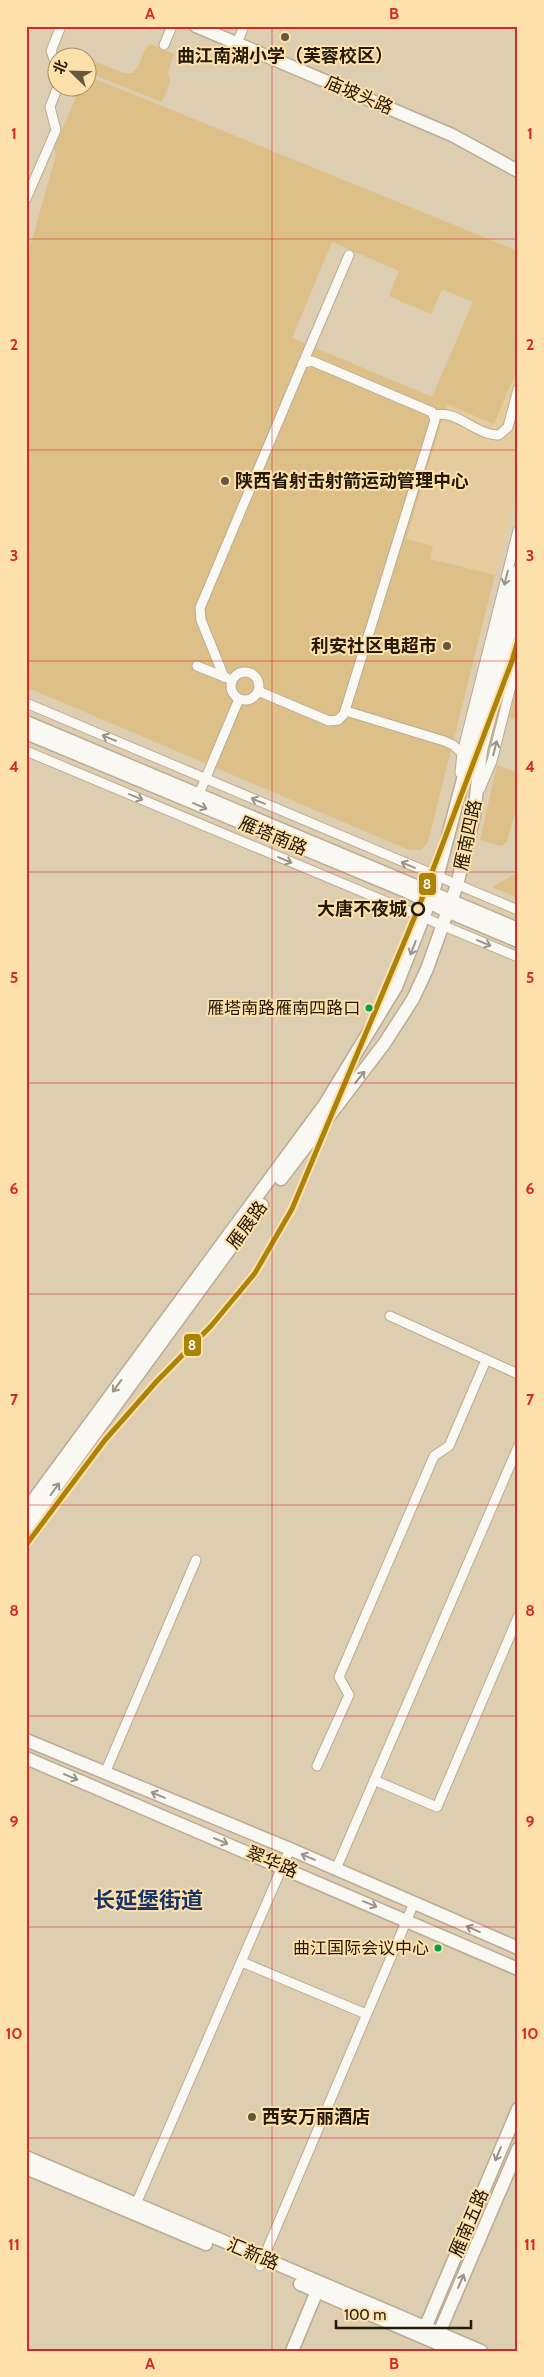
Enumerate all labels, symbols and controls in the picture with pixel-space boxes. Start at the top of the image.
text: A [145,4,155,23]
text: B [389,4,399,23]
marker: 曲江南湖小学（芙蓉校区） [279,31,291,43]
place label: 曲江南湖小学（芙蓉校区） [177,45,393,67]
north arrow [48,48,98,98]
text: 北 [49,57,71,77]
street label: 庙坡头路 [322,71,396,119]
text: 1 [11,124,17,143]
text: 1 [527,124,533,143]
text: 2 [10,335,18,354]
text: 2 [526,335,534,354]
place label: 陕西省射击射箭运动管理中心 [235,470,469,492]
marker: 陕西省射击射箭运动管理中心 [219,475,231,487]
text: 3 [10,546,18,565]
text: 3 [526,546,534,565]
one-way arrow [501,569,510,585]
place label: 利安社区电超市 [311,635,437,657]
marker: 利安社区电超市 [441,640,453,652]
one-way arrow [102,732,117,742]
one-way arrow [491,740,500,756]
text: 4 [9,757,19,776]
text: 4 [525,757,535,776]
one-way arrow [128,792,143,802]
one-way arrow [251,796,266,806]
street label: 雁南四路 [450,797,486,873]
one-way arrow [192,802,207,811]
street label: 雁塔南路 [236,812,310,860]
one-way arrow [277,856,292,865]
one-way arrow [401,860,416,869]
line badge: 8 [418,872,437,896]
text: 8 [423,875,431,893]
place label: 大唐不夜城 [317,898,407,920]
marker: 大唐不夜城 [411,902,425,916]
one-way arrow [476,938,491,948]
one-way arrow [408,940,417,955]
text: 5 [10,968,18,987]
text: 5 [526,968,534,987]
place label: 雁塔南路雁南四路口 [207,998,360,1018]
marker: 雁塔南路雁南四路口 [364,1003,374,1013]
one-way arrow [354,1070,365,1083]
text: 6 [10,1179,19,1198]
text: 6 [526,1179,535,1198]
street label: 雁展路 [222,1197,272,1253]
line badge: 8 [183,1333,202,1357]
text: 8 [188,1336,196,1354]
one-way arrow [112,1379,122,1393]
text: 7 [10,1390,19,1409]
text: 7 [526,1390,535,1409]
one-way arrow [50,1482,60,1496]
text: 8 [9,1601,19,1620]
text: 8 [525,1601,535,1620]
one-way arrow [63,1773,78,1783]
one-way arrow [151,1789,166,1799]
text: 9 [10,1812,19,1831]
text: 9 [526,1812,535,1831]
one-way arrow [213,1836,228,1846]
street label: 翠华路 [243,1841,301,1883]
one-way arrow [301,1852,316,1862]
district label: 长延堡街道 [93,1887,203,1914]
one-way arrow [362,1900,377,1910]
one-way arrow [466,1924,481,1934]
place label: 曲江国际会议中心 [293,1938,429,1958]
marker: 曲江国际会议中心 [433,1943,443,1953]
text: 10 [5,2024,23,2043]
text: 10 [521,2024,539,2043]
place label: 西安万丽酒店 [262,2106,370,2128]
marker: 西安万丽酒店 [246,2111,258,2123]
one-way arrow [493,2146,503,2161]
street label: 雁南五路 [445,2186,493,2260]
street label: 汇新路 [224,2233,282,2275]
text: 11 [8,2235,20,2254]
text: 11 [524,2235,536,2254]
one-way arrow [456,2274,466,2289]
scale bar [336,2297,472,2329]
text: 100 m [344,2306,386,2324]
text: A [145,2354,155,2373]
text: B [389,2354,399,2373]

